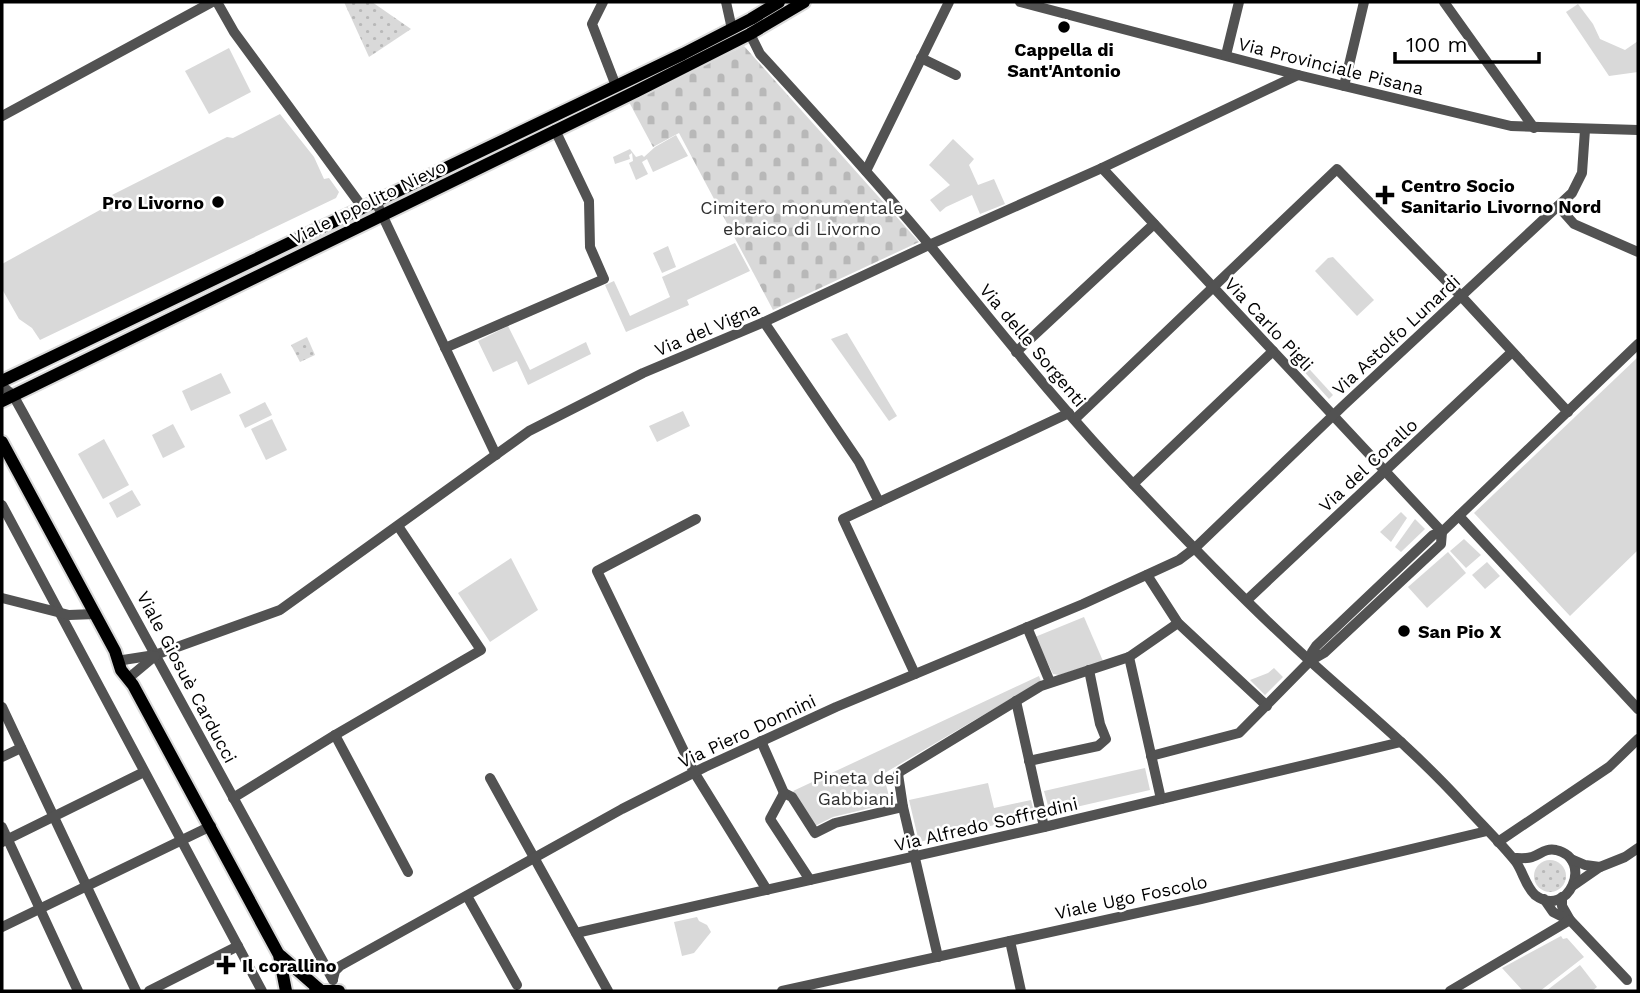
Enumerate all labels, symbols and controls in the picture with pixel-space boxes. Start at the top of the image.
marker: Cappella di Sant'Antonio [1056,19,1072,35]
scale bar [1395,21,1538,65]
text: 100 m [1406,32,1468,57]
street label: Via Provinciale Pisana [1236,33,1426,99]
place label: Cappella di Sant'Antonio [1007,39,1121,81]
street label: Viale Ippolito Nievo [287,155,449,249]
place label: Centro Socio Sanitario Livorno Nord [1401,175,1601,217]
marker: Centro Socio Sanitario Livorno Nord [1375,185,1395,205]
place label: Pro Livorno [102,192,204,213]
marker: Pro Livorno [210,194,226,210]
park label: Cimitero monumentale ebraico di Livorno [700,197,904,239]
street label: Via Astolfo Lunardi [1328,270,1464,400]
street label: Via Carlo Pigli [1220,273,1318,375]
street label: Via delle Sorgenti [975,279,1091,411]
street label: Via del Vigna [651,297,763,361]
street label: Via del Corallo [1314,414,1422,516]
street label: Viale Giosuè Carducci [133,588,241,766]
place label: San Pio X [1418,621,1501,642]
marker: San Pio X [1396,623,1412,639]
street label: Via Piero Donnini [675,690,819,772]
park label: Pineta dei Gabbiani [813,767,899,809]
street label: Via Alfredo Soffredini [892,793,1080,855]
street label: Viale Ugo Foscolo [1053,871,1209,923]
marker: Il corallino [216,955,236,975]
place label: Il corallino [242,955,337,976]

